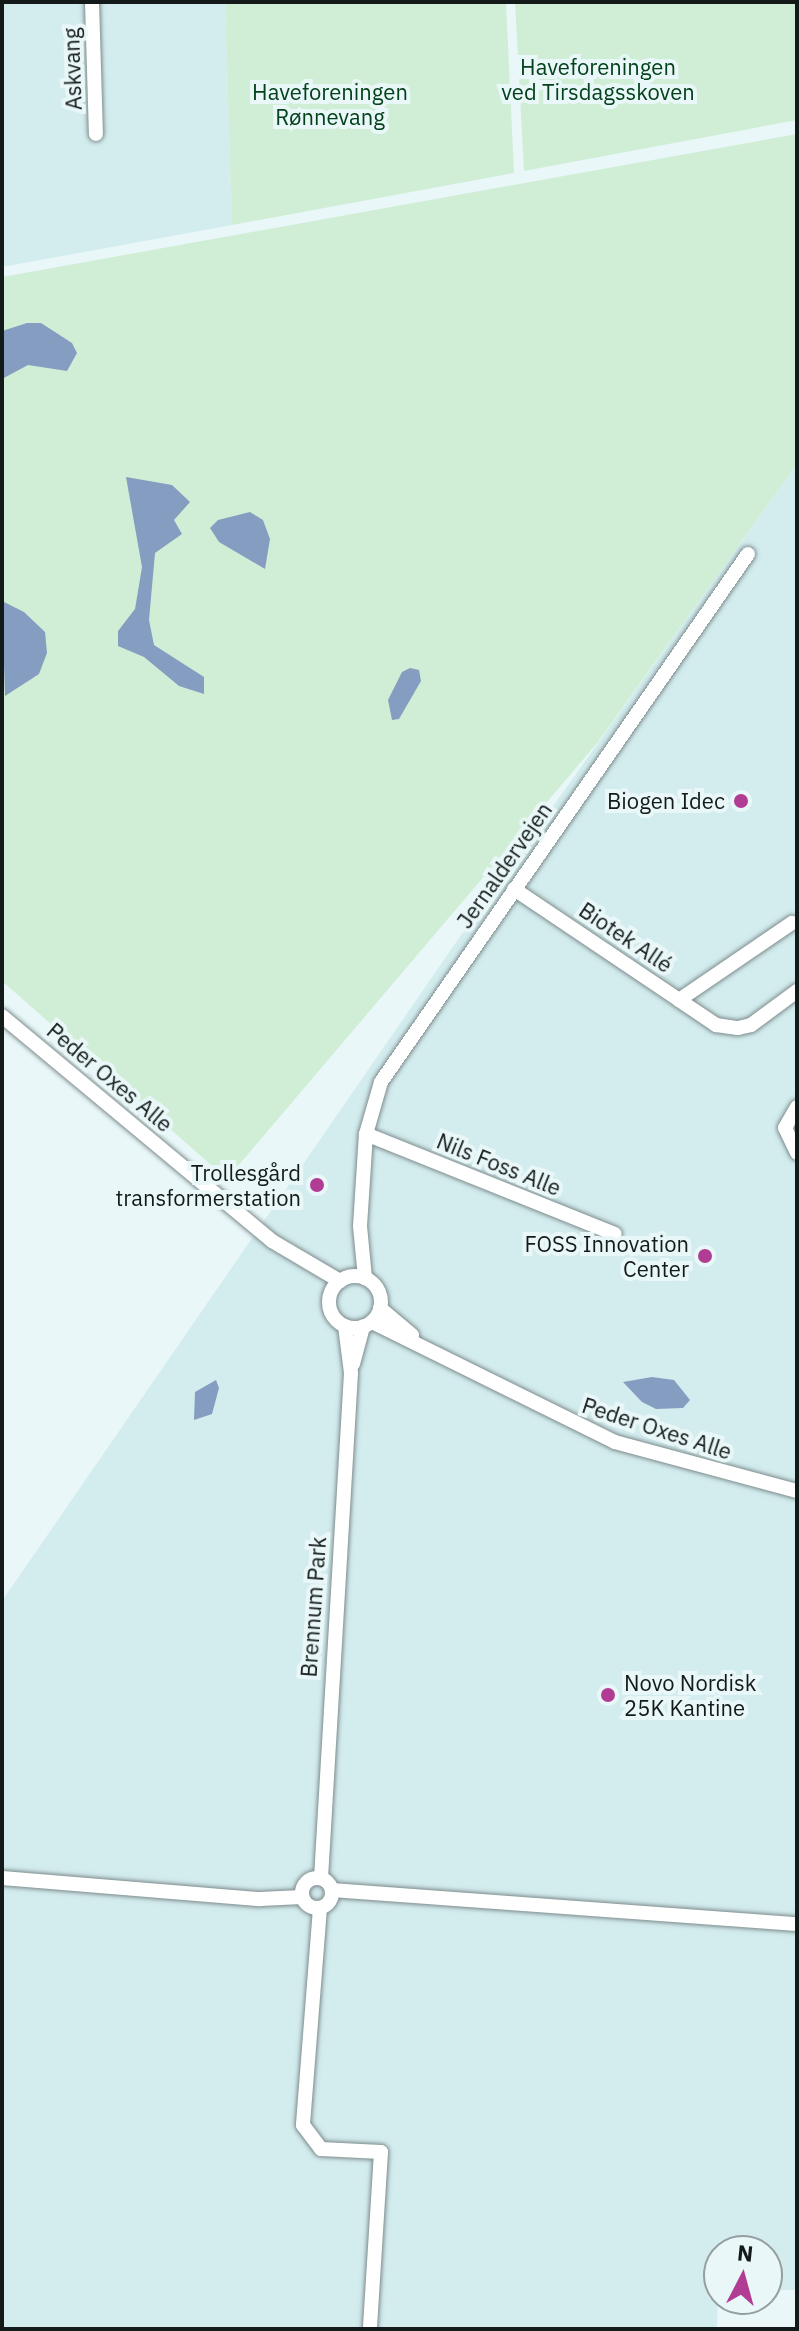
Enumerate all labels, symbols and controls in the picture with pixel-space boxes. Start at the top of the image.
street label: Askvang [57,27,87,111]
park label: Haveforeningen ved Tirsdagsskoven [501,53,695,104]
park label: Haveforeningen Rønnevang [252,78,408,130]
place label: Biogen Idec [607,788,725,814]
marker: Biogen Idec [732,792,750,810]
street label: Jernaldervejen [451,797,557,933]
street label: Biotek Allé [574,896,678,978]
street label: Peder Oxes Alle [42,1017,178,1137]
street label: Nils Foss Alle [433,1127,565,1201]
place label: Trollesgård transformerstation [116,1159,301,1210]
marker: Trollesgård transformerstation [308,1176,326,1194]
place label: FOSS Innovation Center [525,1230,689,1282]
marker: FOSS Innovation Center [696,1247,714,1265]
street label: Peder Oxes Alle [579,1391,735,1465]
street label: Brennum Park [295,1536,331,1678]
place label: Novo Nordisk 25K Kantine [624,1669,756,1720]
marker: Novo Nordisk 25K Kantine [599,1686,617,1704]
north arrow [703,2235,783,2315]
text: N [736,2237,755,2268]

